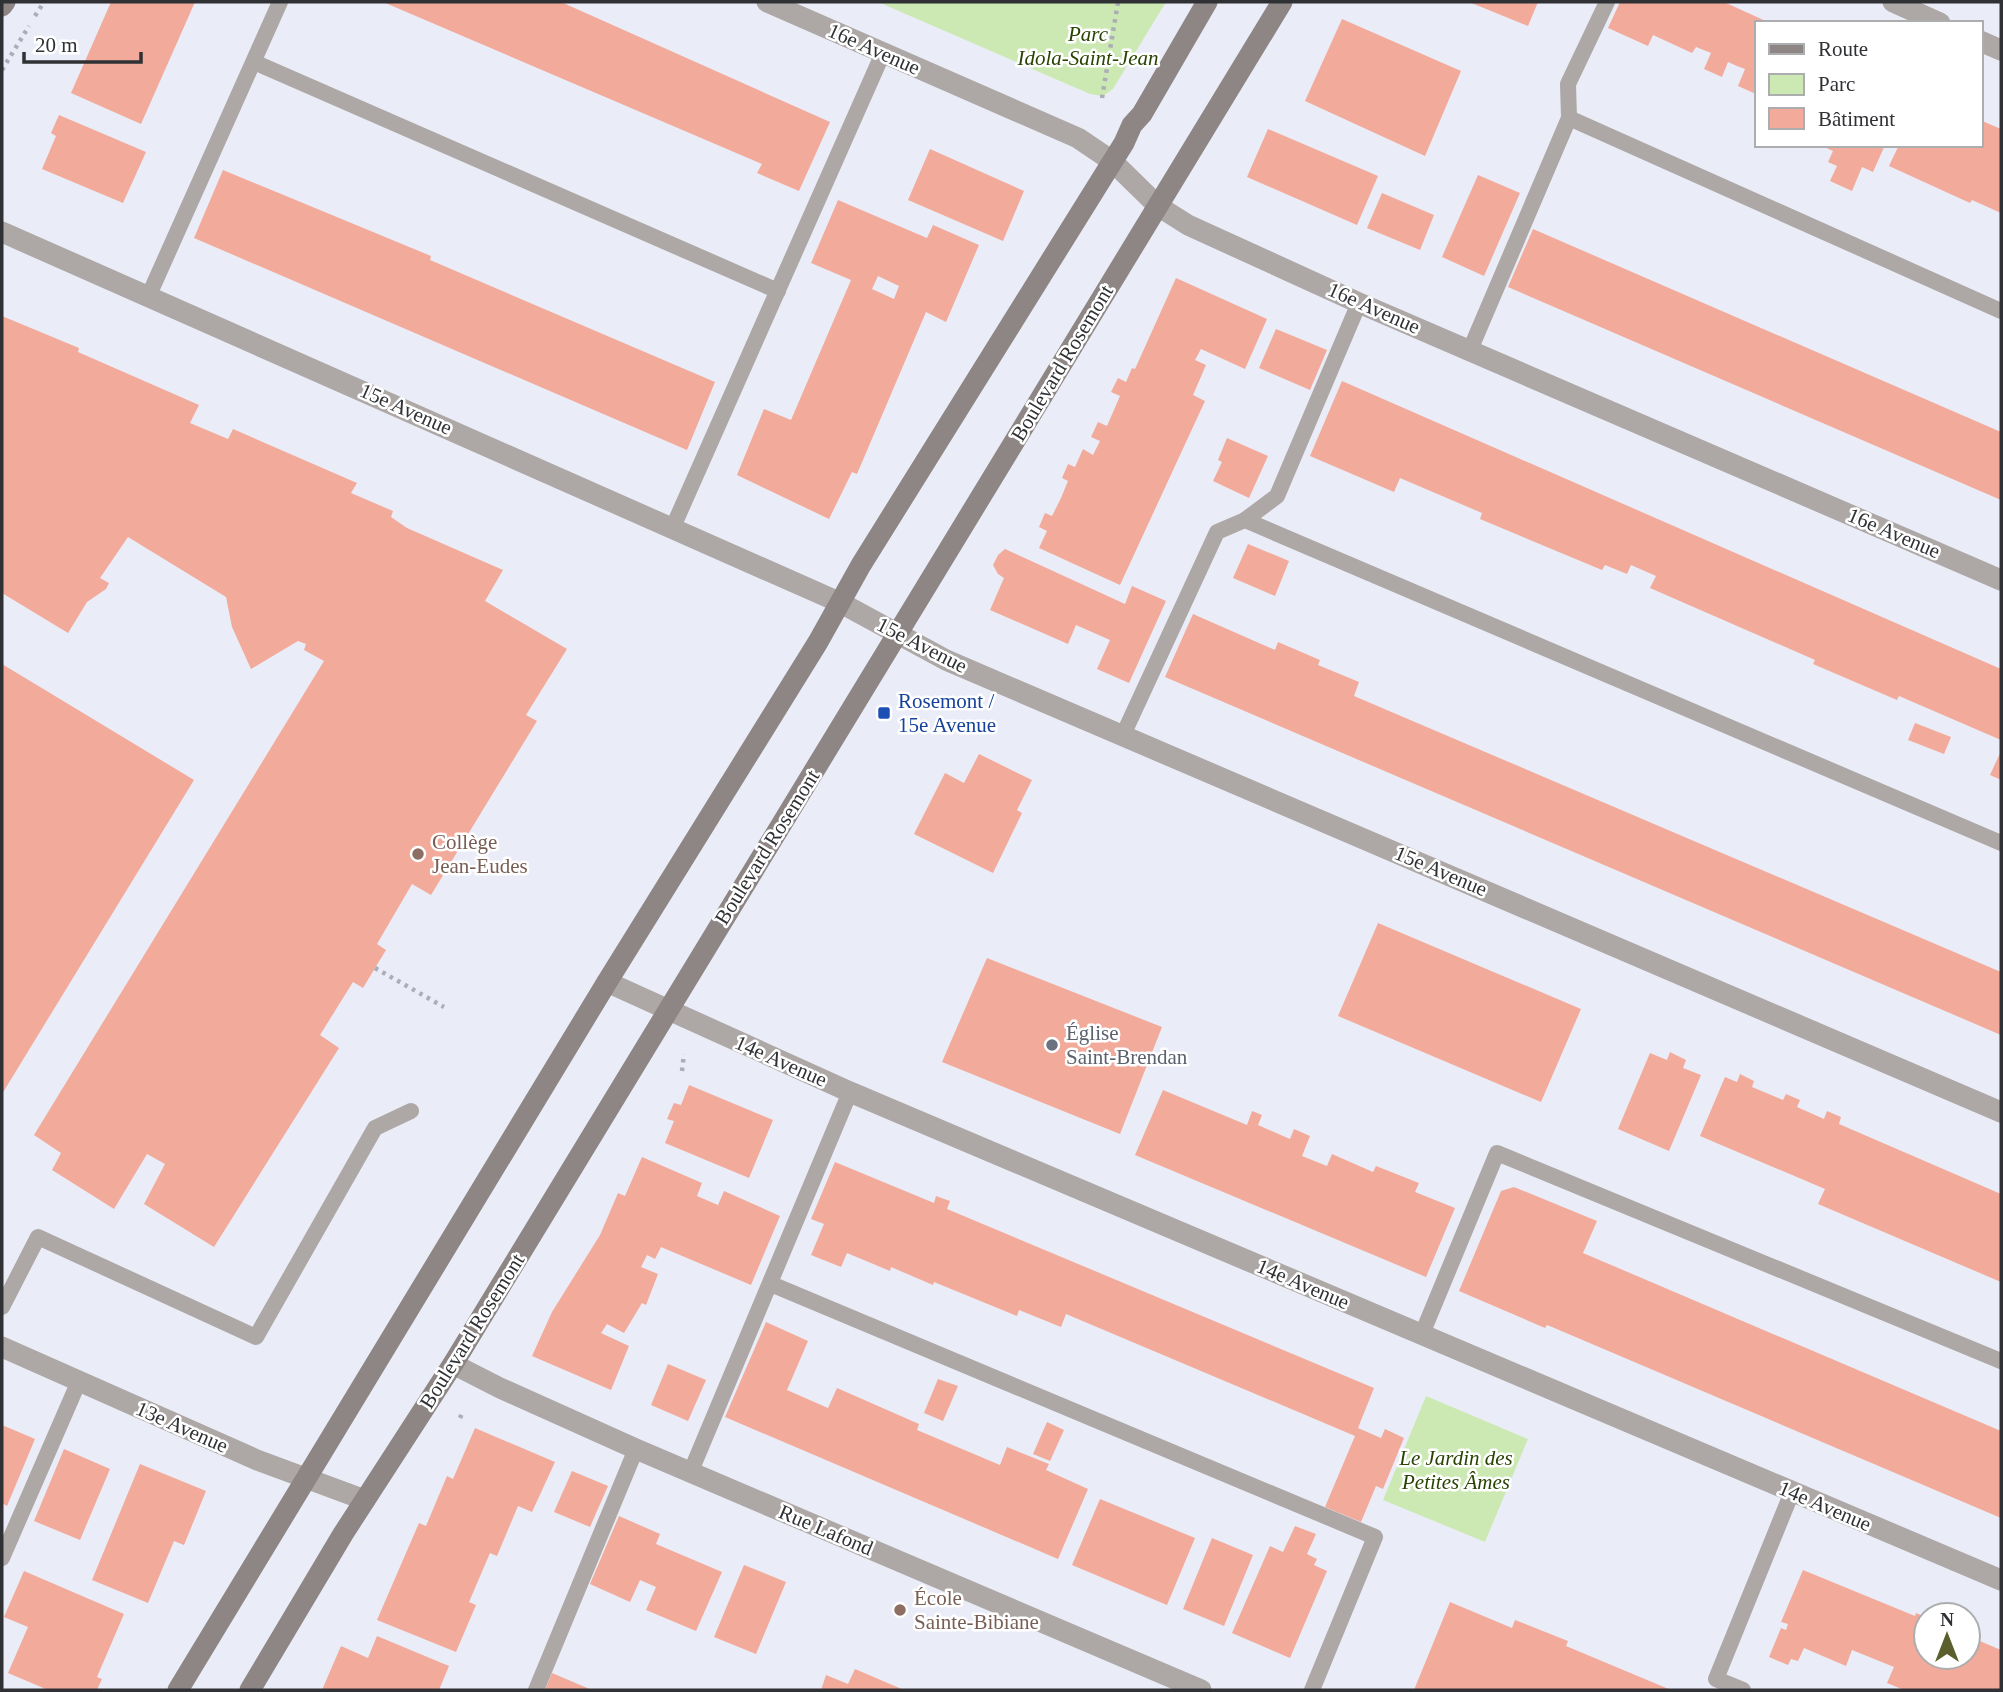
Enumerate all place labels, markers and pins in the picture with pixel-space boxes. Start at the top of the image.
place label: Rosemont / 15e Avenue [898,689,996,737]
marker: Rosemont / 15e Avenue [876,705,892,721]
place label: Collège Jean-Eudes [432,830,528,878]
marker: Collège Jean-Eudes [410,846,426,862]
place label: Église Saint-Brendan [1066,1021,1188,1069]
marker: Église Saint-Brendan [1044,1037,1060,1053]
place label: École Sainte-Bibiane [914,1586,1039,1634]
marker: École Sainte-Bibiane [892,1602,908,1618]

